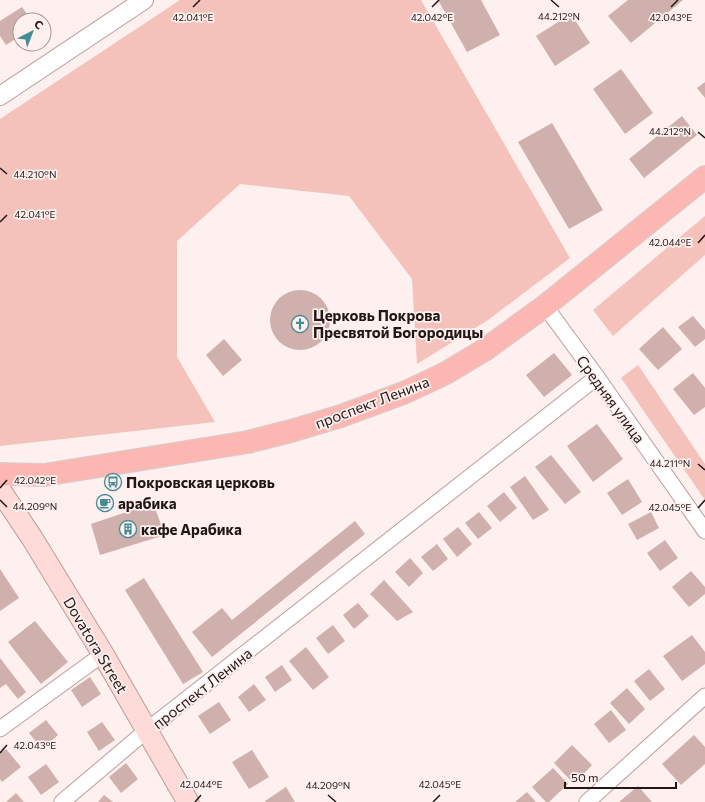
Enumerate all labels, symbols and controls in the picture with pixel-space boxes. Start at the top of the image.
text: 44.212°N [538,10,580,22]
text: 42.041°E [173,11,213,23]
text: 42.042°E [411,11,453,23]
text: 42.043°E [650,11,692,23]
north arrow [12,12,52,52]
text: С [32,17,47,32]
text: 44.212°N [649,125,691,137]
text: 44.210°N [14,168,56,180]
text: 42.041°E [15,208,55,220]
text: 42.044°E [649,236,691,248]
place label: Церковь Покрова Пресвятой Богородицы [313,306,483,341]
church icon: Церковь Покрова Пресвятой Богородицы [290,314,310,334]
street label: Средняя улица [573,352,649,446]
street label: проспект Ленина [312,372,432,432]
text: 44.211°N [650,457,690,469]
bus stop icon: Покровская церковь [103,472,123,492]
place label: Покровская церковь [126,473,275,491]
text: 42.042°E [14,474,56,486]
cafe icon: арабика [95,493,115,513]
place label: арабика [118,494,177,512]
text: 44.209°N [13,500,57,512]
text: 42.045°E [649,501,691,513]
building icon: кафе Арабика [118,519,138,539]
place label: кафе Арабика [141,520,242,538]
street label: Dovatora Street [60,594,132,696]
street label: проспект Ленина [149,644,255,732]
text: 42.043°E [14,739,56,751]
scale bar [565,764,676,790]
text: 50 m [571,770,599,784]
text: 42.044°E [180,778,222,790]
text: 42.045°E [419,778,461,790]
text: 44.209°N [306,779,350,791]

